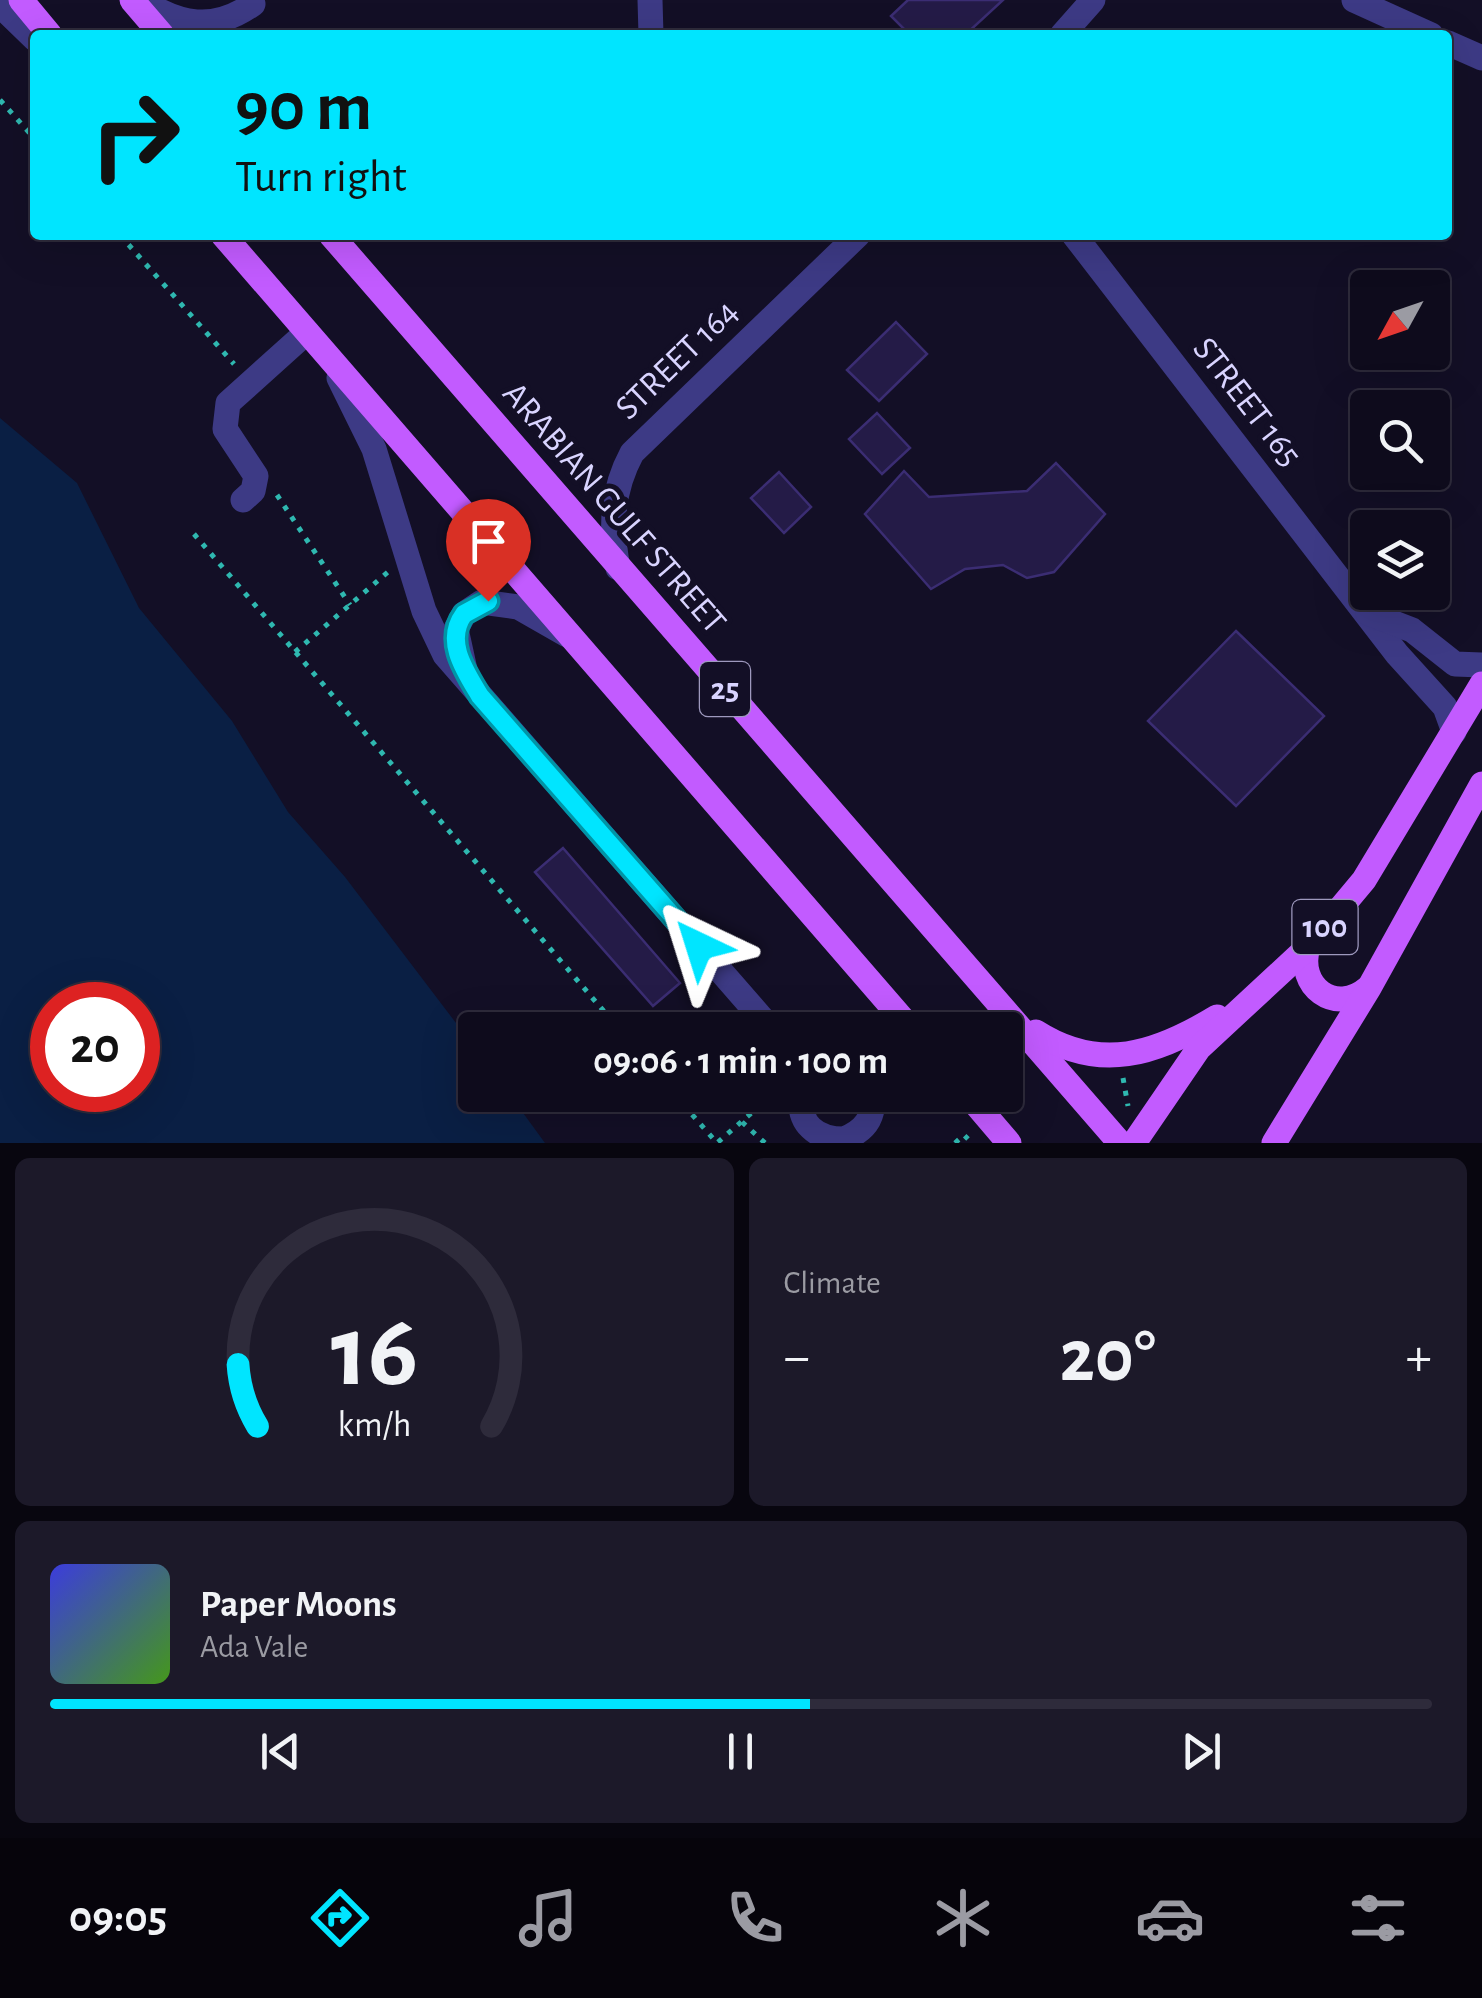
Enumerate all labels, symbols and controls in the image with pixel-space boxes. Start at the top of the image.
icon: right [70,70,200,200]
text: 90 m [235,73,372,143]
text: Turn right [235,155,407,200]
north arrow [1350,270,1450,370]
map controls [1350,270,1450,610]
street label: STREET 164 [609,294,745,426]
street label: STREET 165 [1186,331,1308,473]
street label: ARABIAN GULF STREET [496,376,732,640]
button: search [1350,390,1450,490]
pin [446,499,531,602]
button: layers [1350,510,1450,610]
icon: arrive [461,514,516,569]
road number: 25 [700,662,750,716]
position arrow [647,894,751,998]
road number: 100 [1292,900,1358,954]
speed limit sign: 20 [30,982,160,1112]
text: 09:06 · 1 min · 100 m [593,1043,888,1081]
text: Climate [784,1267,881,1299]
text: 16 [330,1301,418,1405]
text: 20° [1060,1320,1156,1395]
text: − [784,1330,810,1385]
text: + [1406,1330,1432,1385]
text: km/h [337,1407,411,1443]
text: Paper Moons [200,1586,397,1624]
text: Ada Vale [200,1631,308,1663]
icon: previous [253,1724,308,1779]
icon: pause [713,1724,768,1779]
icon: next [1174,1724,1229,1779]
icon: directions [305,1883,375,1953]
icon: music [513,1883,583,1953]
icon: phone [720,1883,790,1953]
icon: climate [928,1883,998,1953]
icon: car [1135,1883,1205,1953]
icon: filters [1343,1883,1413,1953]
text: 09:05 [69,1895,167,1940]

